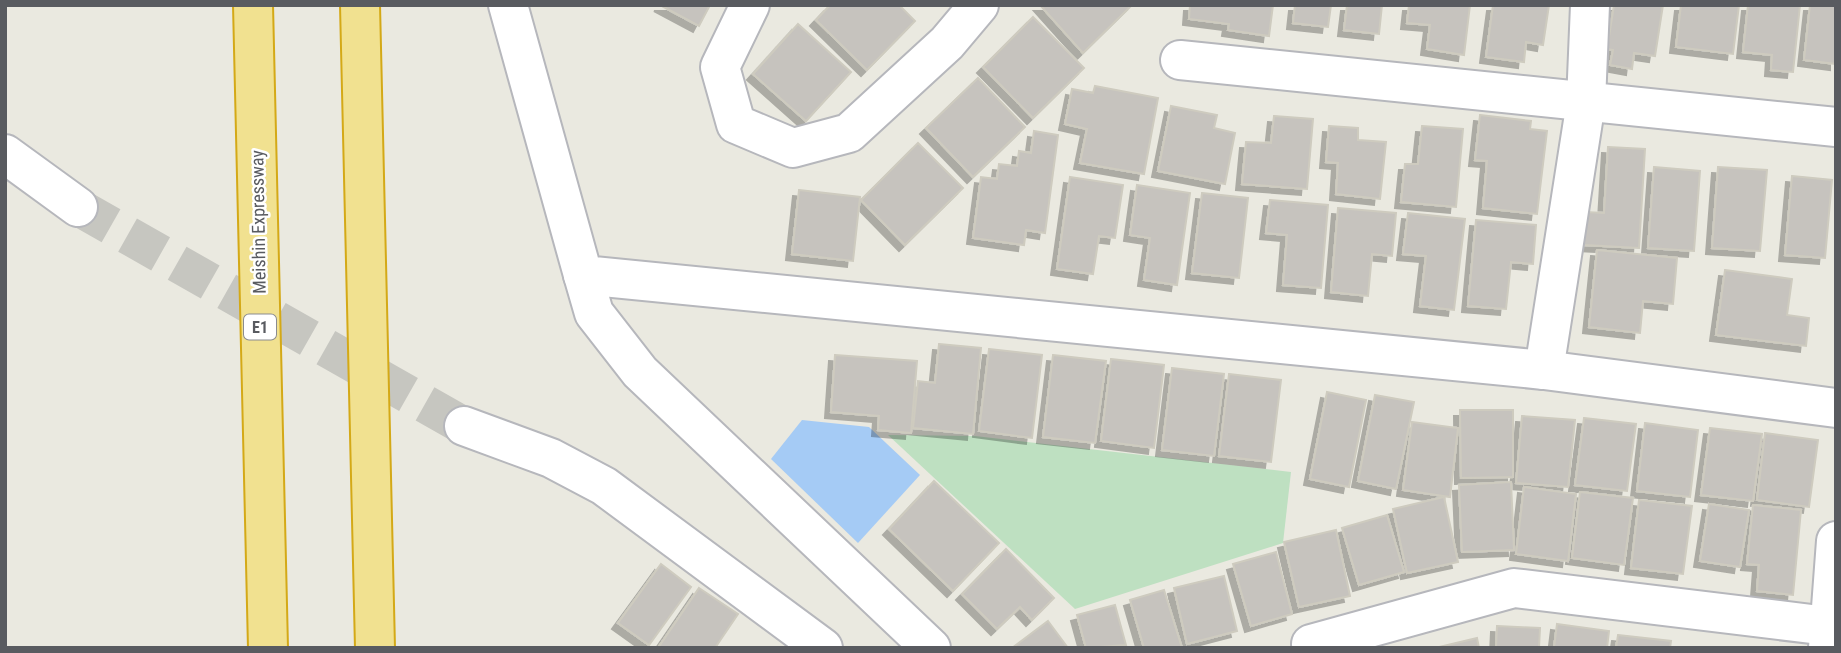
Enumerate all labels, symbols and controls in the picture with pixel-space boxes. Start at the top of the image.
street label: Meishin Expressway [246,150,270,294]
road number: E1 [244,314,276,340]

